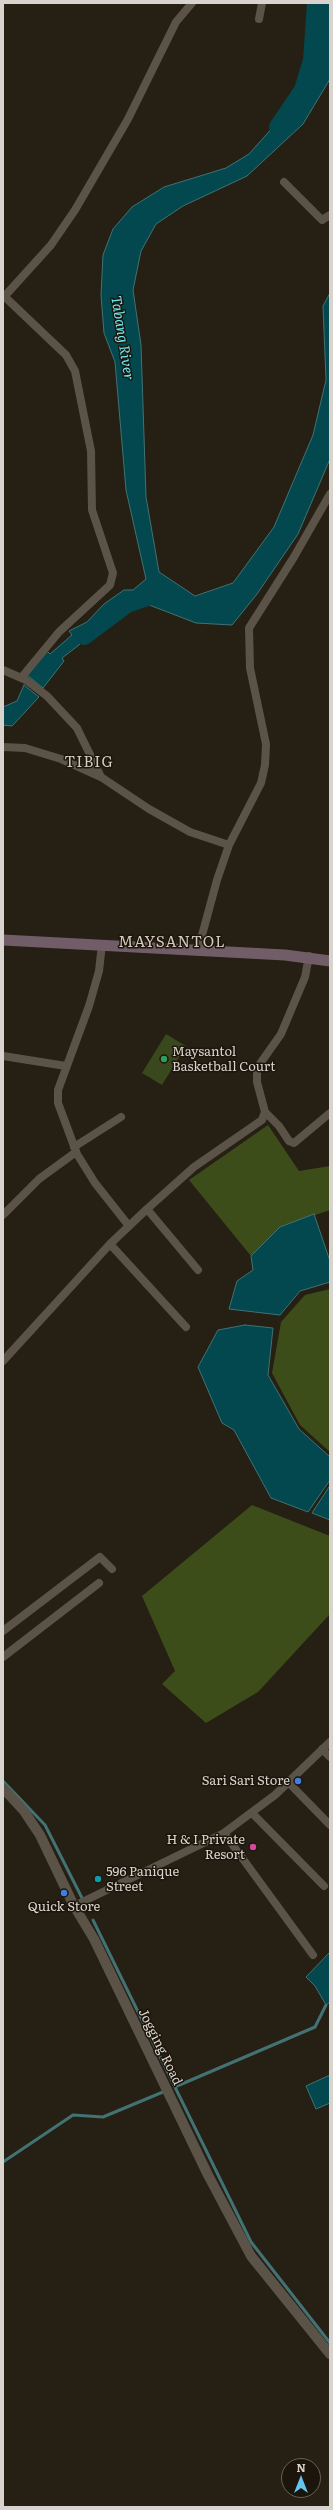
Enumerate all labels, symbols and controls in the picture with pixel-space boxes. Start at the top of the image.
water label: Tabang River [107,295,137,381]
district label: TIBIG [64,754,114,772]
district label: MAYSANTOL [118,934,226,952]
place label: Maysantol Basketball Court [172,1044,275,1075]
marker: Maysantol Basketball Court [159,1054,169,1064]
place label: Sari Sari Store [202,1773,290,1789]
marker: Sari Sari Store [293,1776,303,1786]
place label: H & I Private Resort [166,1832,245,1863]
marker: H & I Private Resort [248,1842,258,1852]
place label: 596 Panique Street [106,1864,179,1895]
marker: 596 Panique Street [93,1874,103,1884]
marker: Quick Store [59,1888,69,1898]
place label: Quick Store [28,1899,100,1915]
street label: Jogging Road [135,2006,185,2088]
north arrow [281,2458,321,2498]
text: N [296,2459,306,2475]

